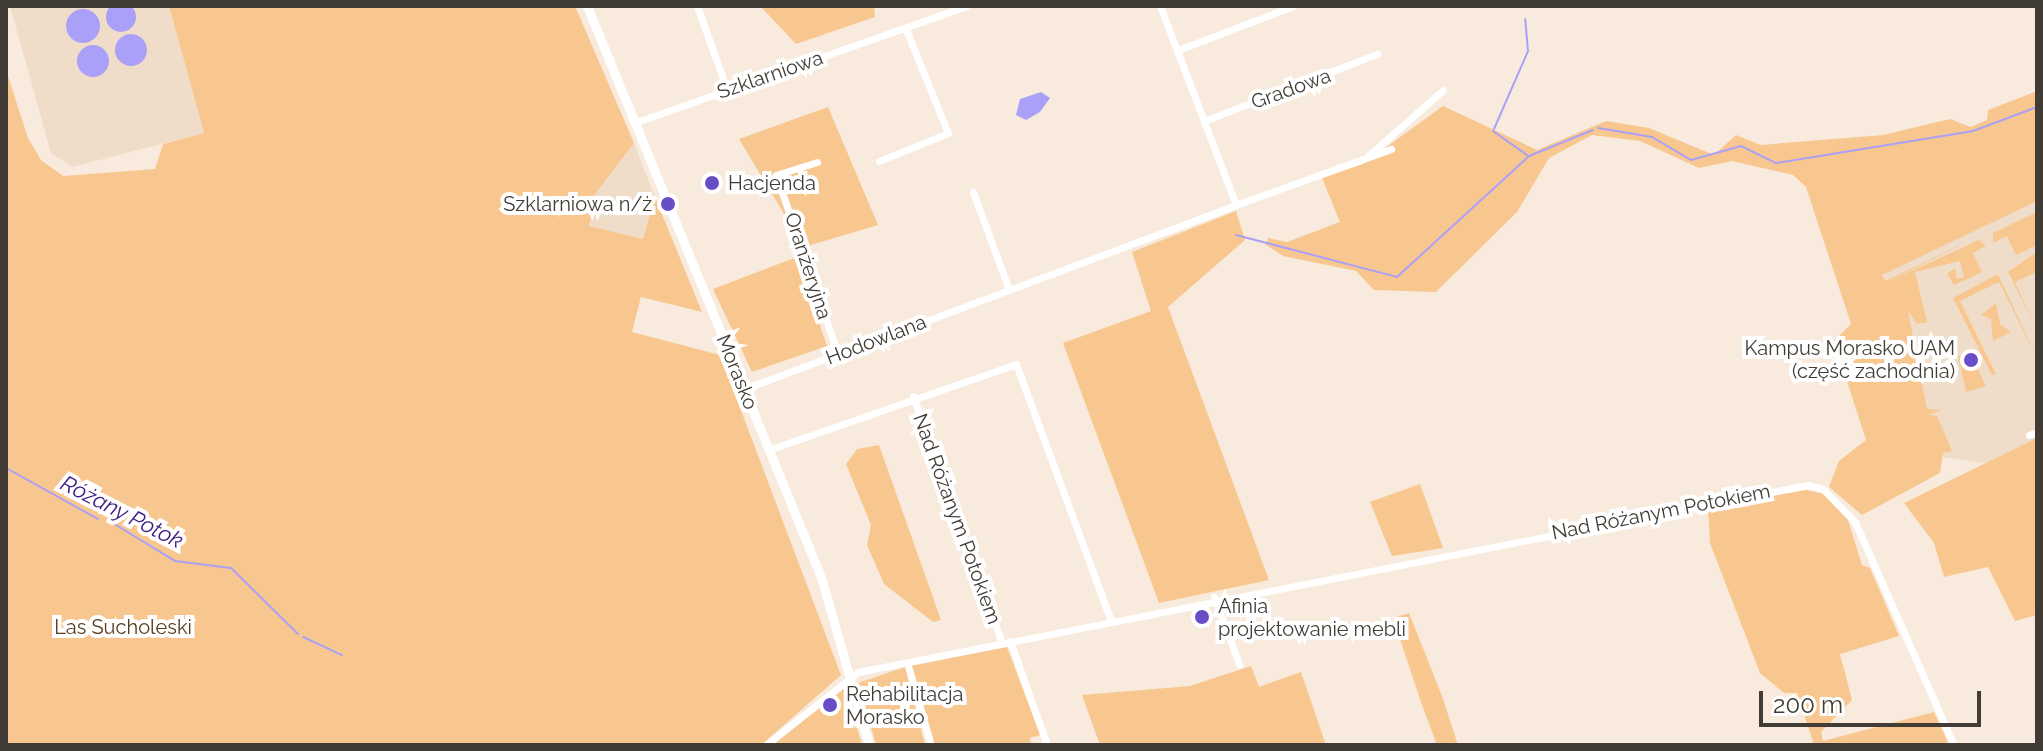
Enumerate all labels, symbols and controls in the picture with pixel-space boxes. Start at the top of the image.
street label: Szklarniowa [714,46,826,104]
street label: Gradowa [1248,64,1334,114]
place label: Hacjenda [728,171,816,195]
marker: Hacjenda [703,174,721,192]
place label: Szklarniowa n/ż [503,192,652,216]
marker: Szklarniowa n/ż [659,195,677,213]
street label: Oranżeryjna [779,210,837,322]
street label: Hodowlana [822,310,930,370]
street label: Morasko [711,331,763,413]
place label: Kampus Morasko UAM (część zachodnia) [1744,336,1955,383]
marker: Kampus Morasko UAM (część zachodnia) [1962,351,1980,369]
street label: Nad Różanym Potokiem [908,410,1006,628]
water label: Różany Potok [56,470,188,554]
street label: Nad Różanym Potokiem [1550,479,1772,545]
place label: Afinia projektowanie mebli [1218,594,1406,641]
marker: Afinia projektowanie mebli [1193,608,1211,626]
park label: Las Sucholeski [54,615,192,639]
scale bar [1763,675,1985,725]
place label: Rehabilitacja Morasko [846,682,964,729]
text: 200 m [1773,690,1843,719]
marker: Rehabilitacja Morasko [821,696,839,714]

